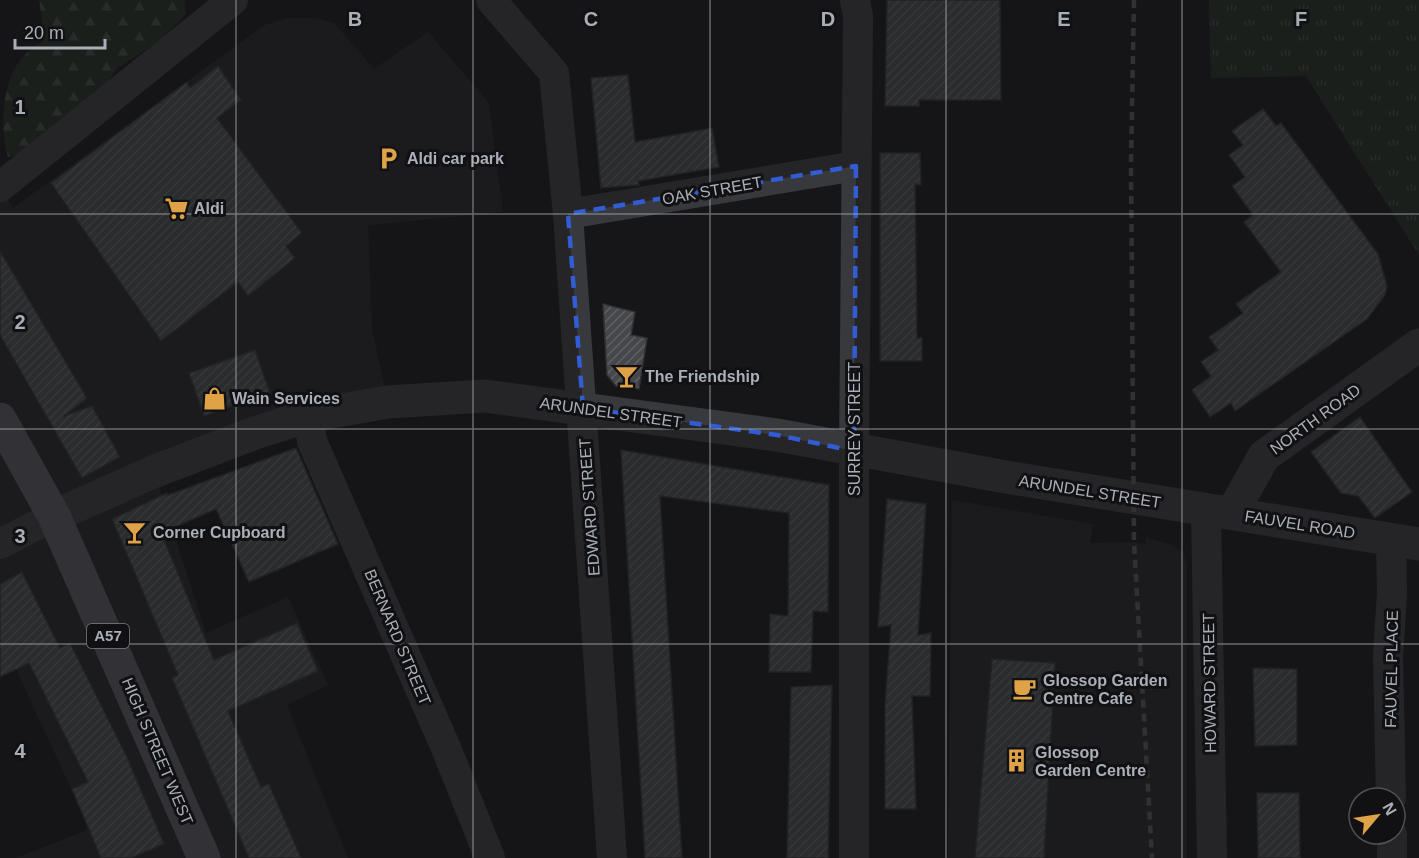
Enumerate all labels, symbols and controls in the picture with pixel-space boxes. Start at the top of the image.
text: B [348,8,362,30]
text: C [584,8,598,30]
text: D [821,8,835,30]
text: E [1057,8,1071,30]
text: F [1295,8,1307,30]
scale bar [15,12,105,50]
text: 20 m [24,23,64,43]
text: 1 [14,96,26,118]
parking icon: Aldi car park [376,145,402,171]
place label: Aldi car park [407,150,504,167]
street label: OAK STREET [661,173,764,208]
supermarket icon: Aldi [163,195,189,221]
place label: Aldi [194,200,224,217]
text: 2 [14,311,26,333]
street label: SURREY STREET [846,362,863,496]
bar icon: The Friendship [614,363,640,389]
place label: The Friendship [645,368,760,385]
street label: NORTH ROAD [1267,381,1364,458]
shop icon: Wain Services [201,385,227,411]
place label: Wain Services [232,390,340,407]
street label: ARUNDEL STREET [539,394,683,431]
street label: EDWARD STREET [576,437,603,576]
street label: ARUNDEL STREET [1018,472,1162,511]
street label: FAUVEL ROAD [1244,507,1356,542]
bar icon: Corner Cupboard [122,519,148,545]
place label: Corner Cupboard [153,524,285,541]
text: 3 [14,525,26,547]
street label: BERNARD STREET [361,567,434,708]
street label: FAUVEL PLACE [1382,610,1401,728]
street label: HOWARD STREET [1200,613,1219,753]
road number: A57 [87,624,129,648]
place label: Glossop Garden Centre Cafe [1043,672,1167,707]
street label: HIGH STREET WEST [119,675,196,827]
cafe icon: Glossop Garden Centre Cafe [1012,676,1038,702]
text: 4 [14,740,26,762]
place label: Glossop Garden Centre [1035,744,1146,779]
building icon: Glossop Garden Centre [1004,748,1030,774]
north arrow [1347,786,1407,846]
text: N [1379,800,1400,818]

